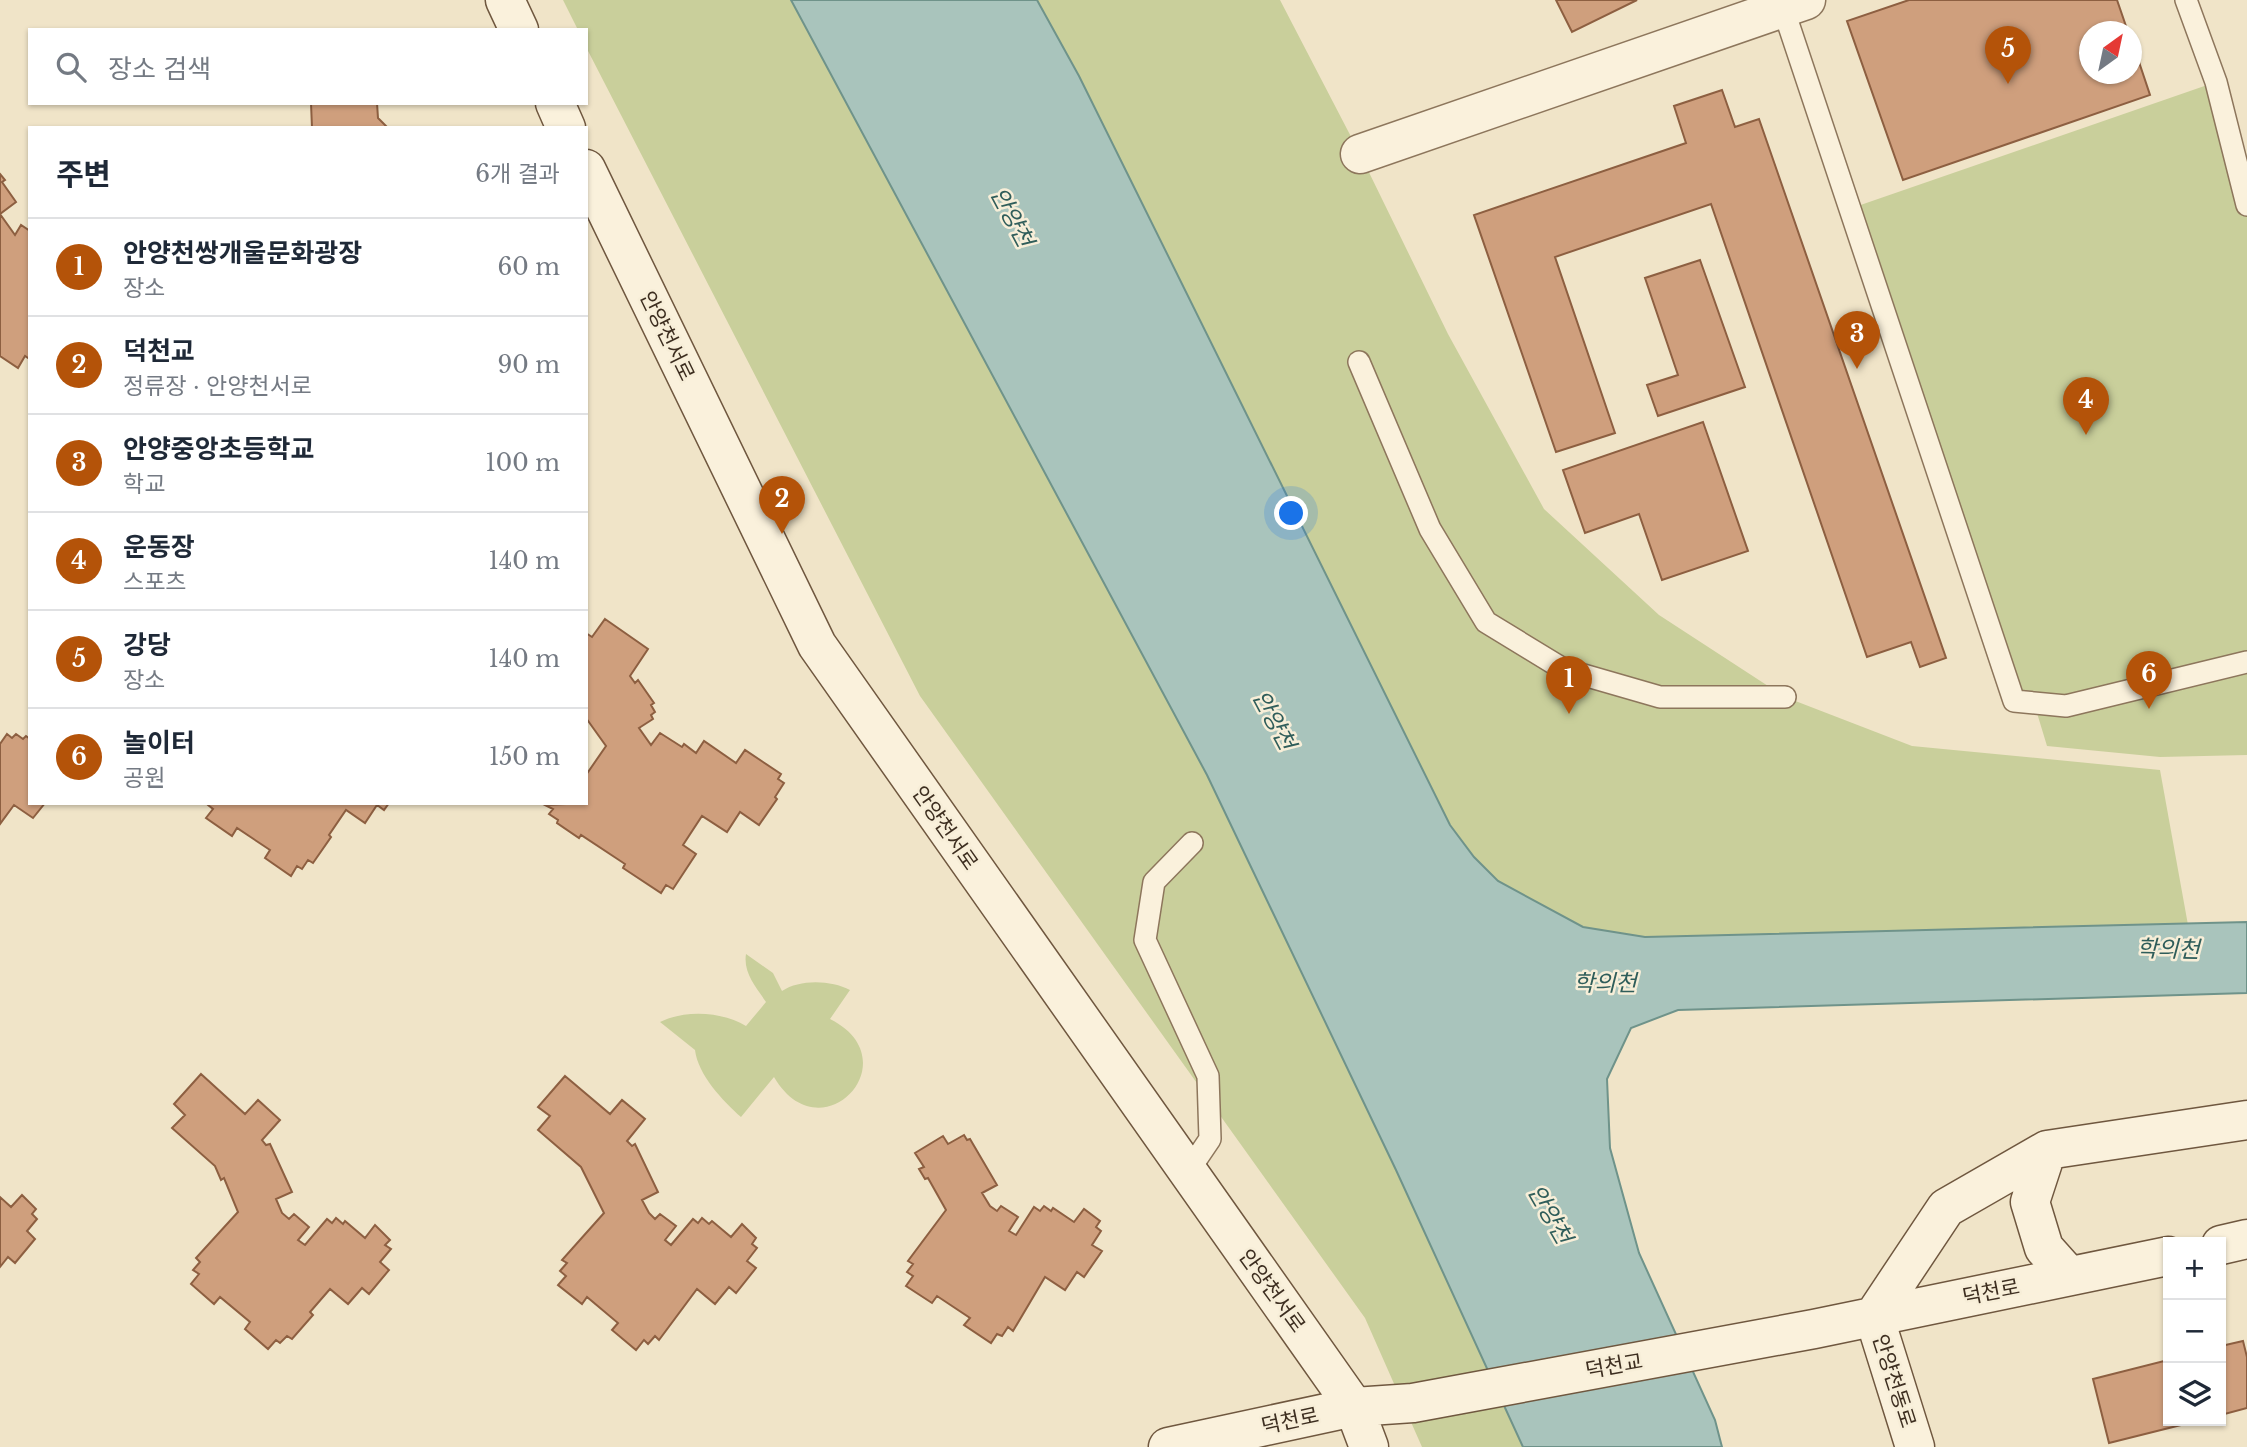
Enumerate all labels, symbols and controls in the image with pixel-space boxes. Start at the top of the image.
north arrow [2079,21,2142,84]
pin: 5 [1985,26,2031,84]
search box [28,28,588,105]
icon: search [52,48,90,86]
text: 장소 검색 [108,53,211,85]
text: 주변 [56,156,111,193]
text: 6개 결과 [475,160,560,188]
water label: 안양천 [985,182,1041,254]
text: 안양천쌍개울문화광장 [123,237,362,269]
text: 1 [74,253,84,281]
text: 60 m [498,253,560,281]
text: 장소 [123,274,165,302]
street label: 안양천서로 [634,287,700,385]
pin: 3 [1834,311,1880,369]
text: 덕천교 [123,335,195,367]
text: 2 [72,351,86,379]
text: 90 m [498,351,560,379]
text: 정류장 · 안양천서로 [123,372,312,400]
pin: 4 [2063,377,2109,435]
text: 안양중앙초등학교 [123,433,314,465]
text: 3 [72,449,86,477]
text: 100 m [486,449,560,477]
text: 학교 [123,470,165,498]
pin: 2 [759,476,805,534]
your location [1274,496,1308,530]
text: 운동장 [123,531,195,563]
text: 4 [71,547,87,575]
text: 140 m [489,547,560,575]
text: 스포츠 [123,568,186,596]
text: 강당 [123,629,171,661]
text: 5 [72,645,86,673]
text: 140 m [489,645,560,673]
pin: 6 [2126,651,2172,709]
pin: 1 [1546,656,1592,714]
text: 장소 [123,666,165,694]
water label: 안양천 [1247,685,1303,757]
text: 놀이터 [123,727,195,759]
text: 6 [71,743,87,771]
text: 150 m [489,743,560,771]
text: 공원 [123,764,165,792]
street label: 안양천서로 [907,781,983,875]
water label: 학의천 [2136,934,2203,964]
water label: 학의천 [1573,969,1640,997]
water label: 안양천 [1522,1180,1579,1251]
map controls [2163,1237,2226,1426]
button: + [2163,1237,2226,1300]
street label: 안양천서로 [1233,1244,1311,1338]
street label: 덕천로 [1960,1274,2022,1310]
button: − [2163,1300,2226,1363]
street label: 안양천동로 [1867,1331,1921,1431]
street label: 덕천교 [1583,1348,1645,1384]
button: layers [2163,1363,2226,1426]
street label: 덕천로 [1259,1402,1321,1440]

